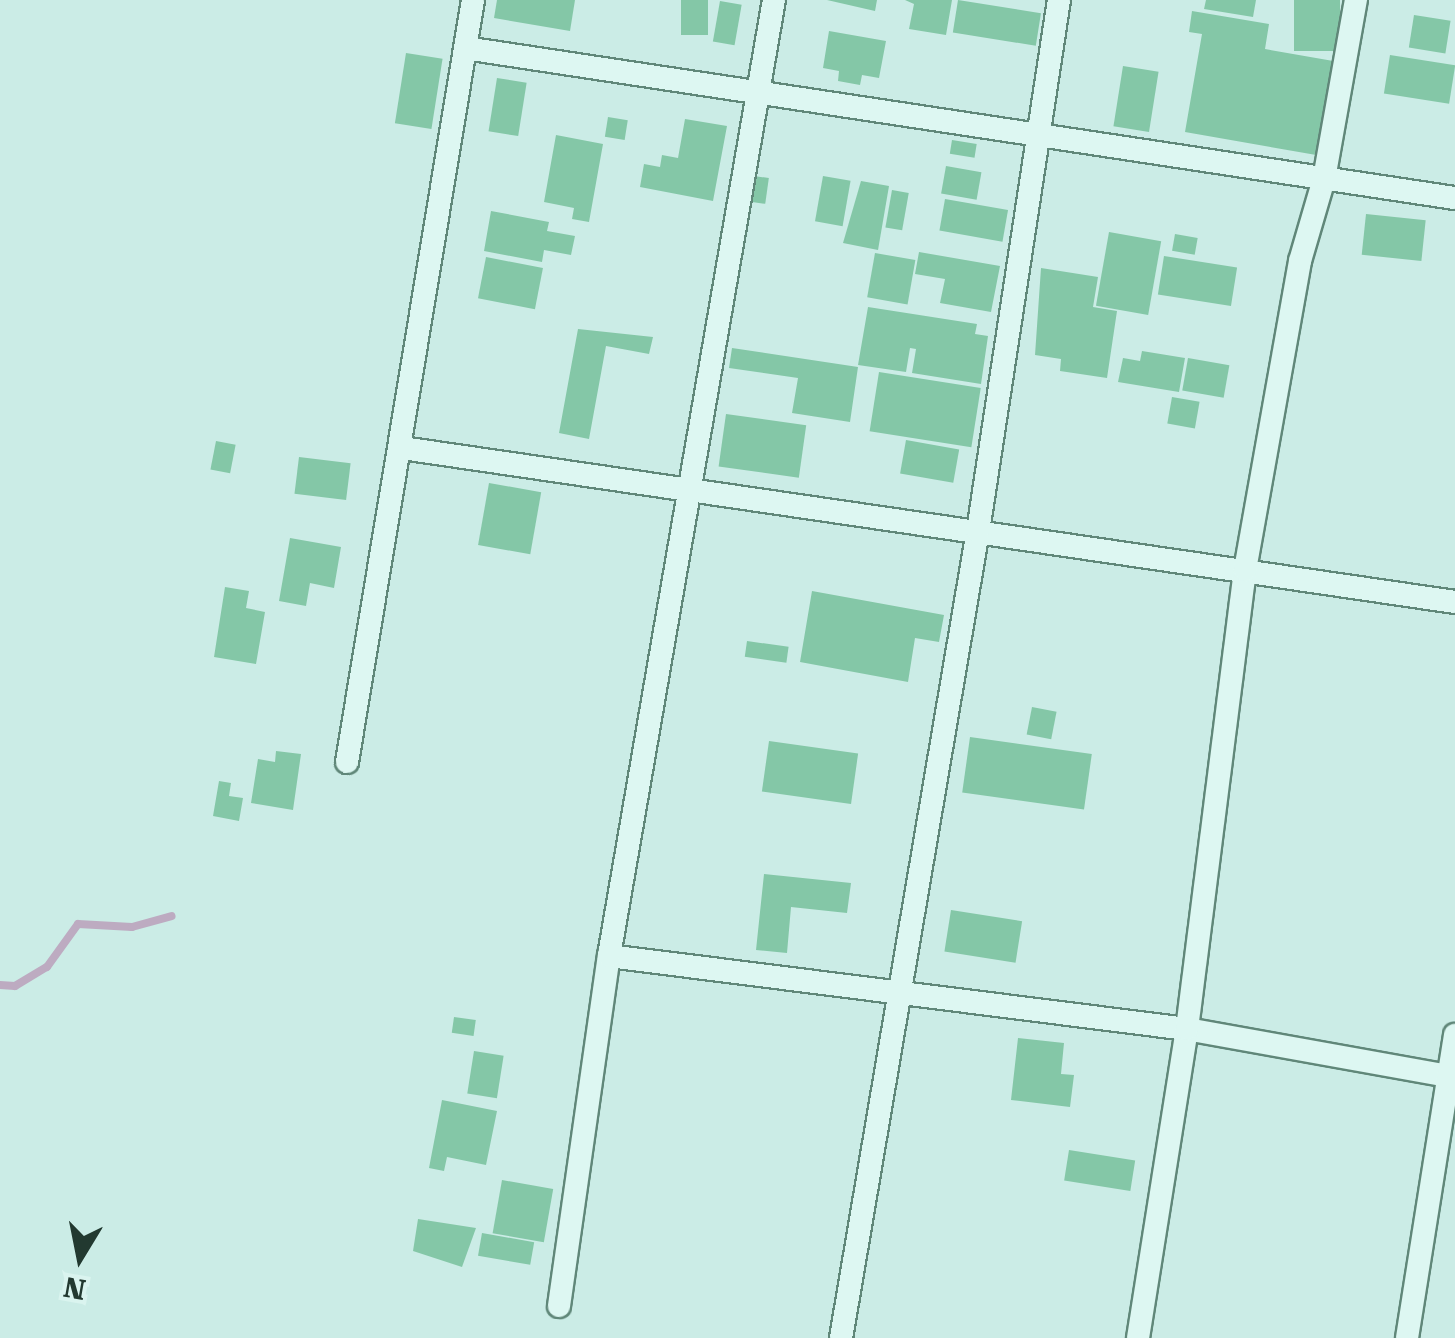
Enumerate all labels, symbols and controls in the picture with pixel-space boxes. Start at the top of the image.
north arrow [30,1208,130,1308]
text: N [61,1270,88,1306]

